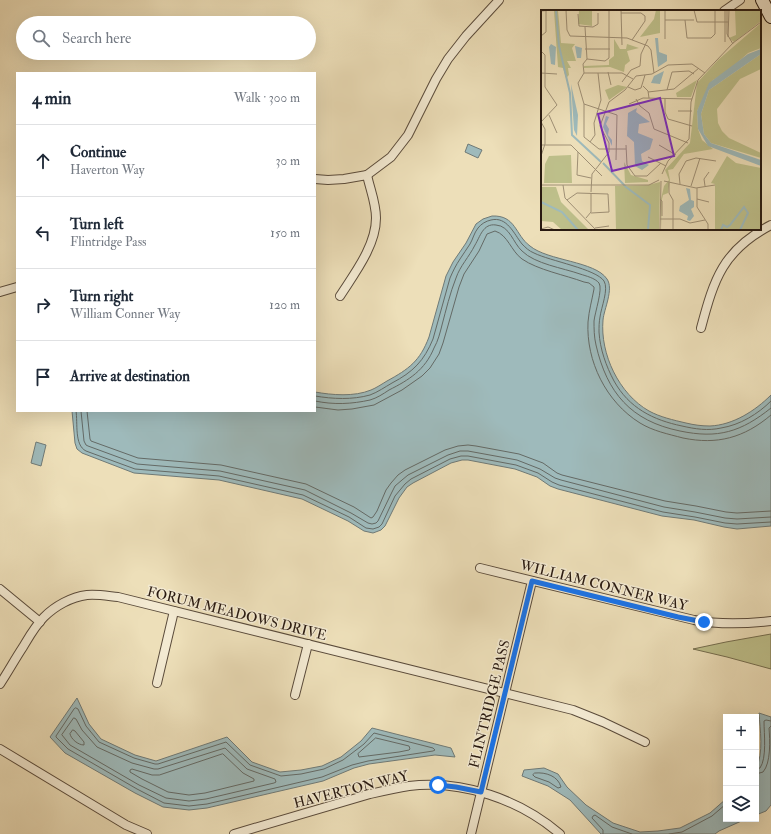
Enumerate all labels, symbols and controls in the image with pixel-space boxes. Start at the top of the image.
inset map [541,10,761,230]
search box [16,16,316,60]
icon: search [30,27,52,49]
text: Search here [62,29,131,48]
text: 4 min [32,88,71,109]
text: Walk · 300 m [234,90,300,106]
text: Continue [70,143,126,162]
icon: ahead [32,150,54,172]
text: 30 m [276,153,300,169]
text: Haverton Way [70,162,144,178]
text: Turn left [70,215,124,234]
icon: left [32,222,54,244]
text: 150 m [270,225,300,241]
text: Flintridge Pass [70,234,147,250]
text: Turn right [70,287,133,306]
icon: right [32,294,54,316]
text: 120 m [269,297,300,313]
text: William Conner Way [70,306,180,322]
icon: arrive [32,366,54,388]
text: Arrive at destination [70,367,190,386]
street label: WILLIAM CONNER WAY [517,556,690,615]
street label: FORUM MEADOWS DRIVE [145,583,329,644]
route end [695,613,713,631]
street label: FLINTRIDGE PASS [465,638,514,770]
map controls [723,714,759,822]
button: + [723,714,759,750]
button: − [723,750,759,786]
street label: HAVERTON WAY [292,767,411,812]
route start [429,776,447,794]
button: layers [723,786,759,822]

